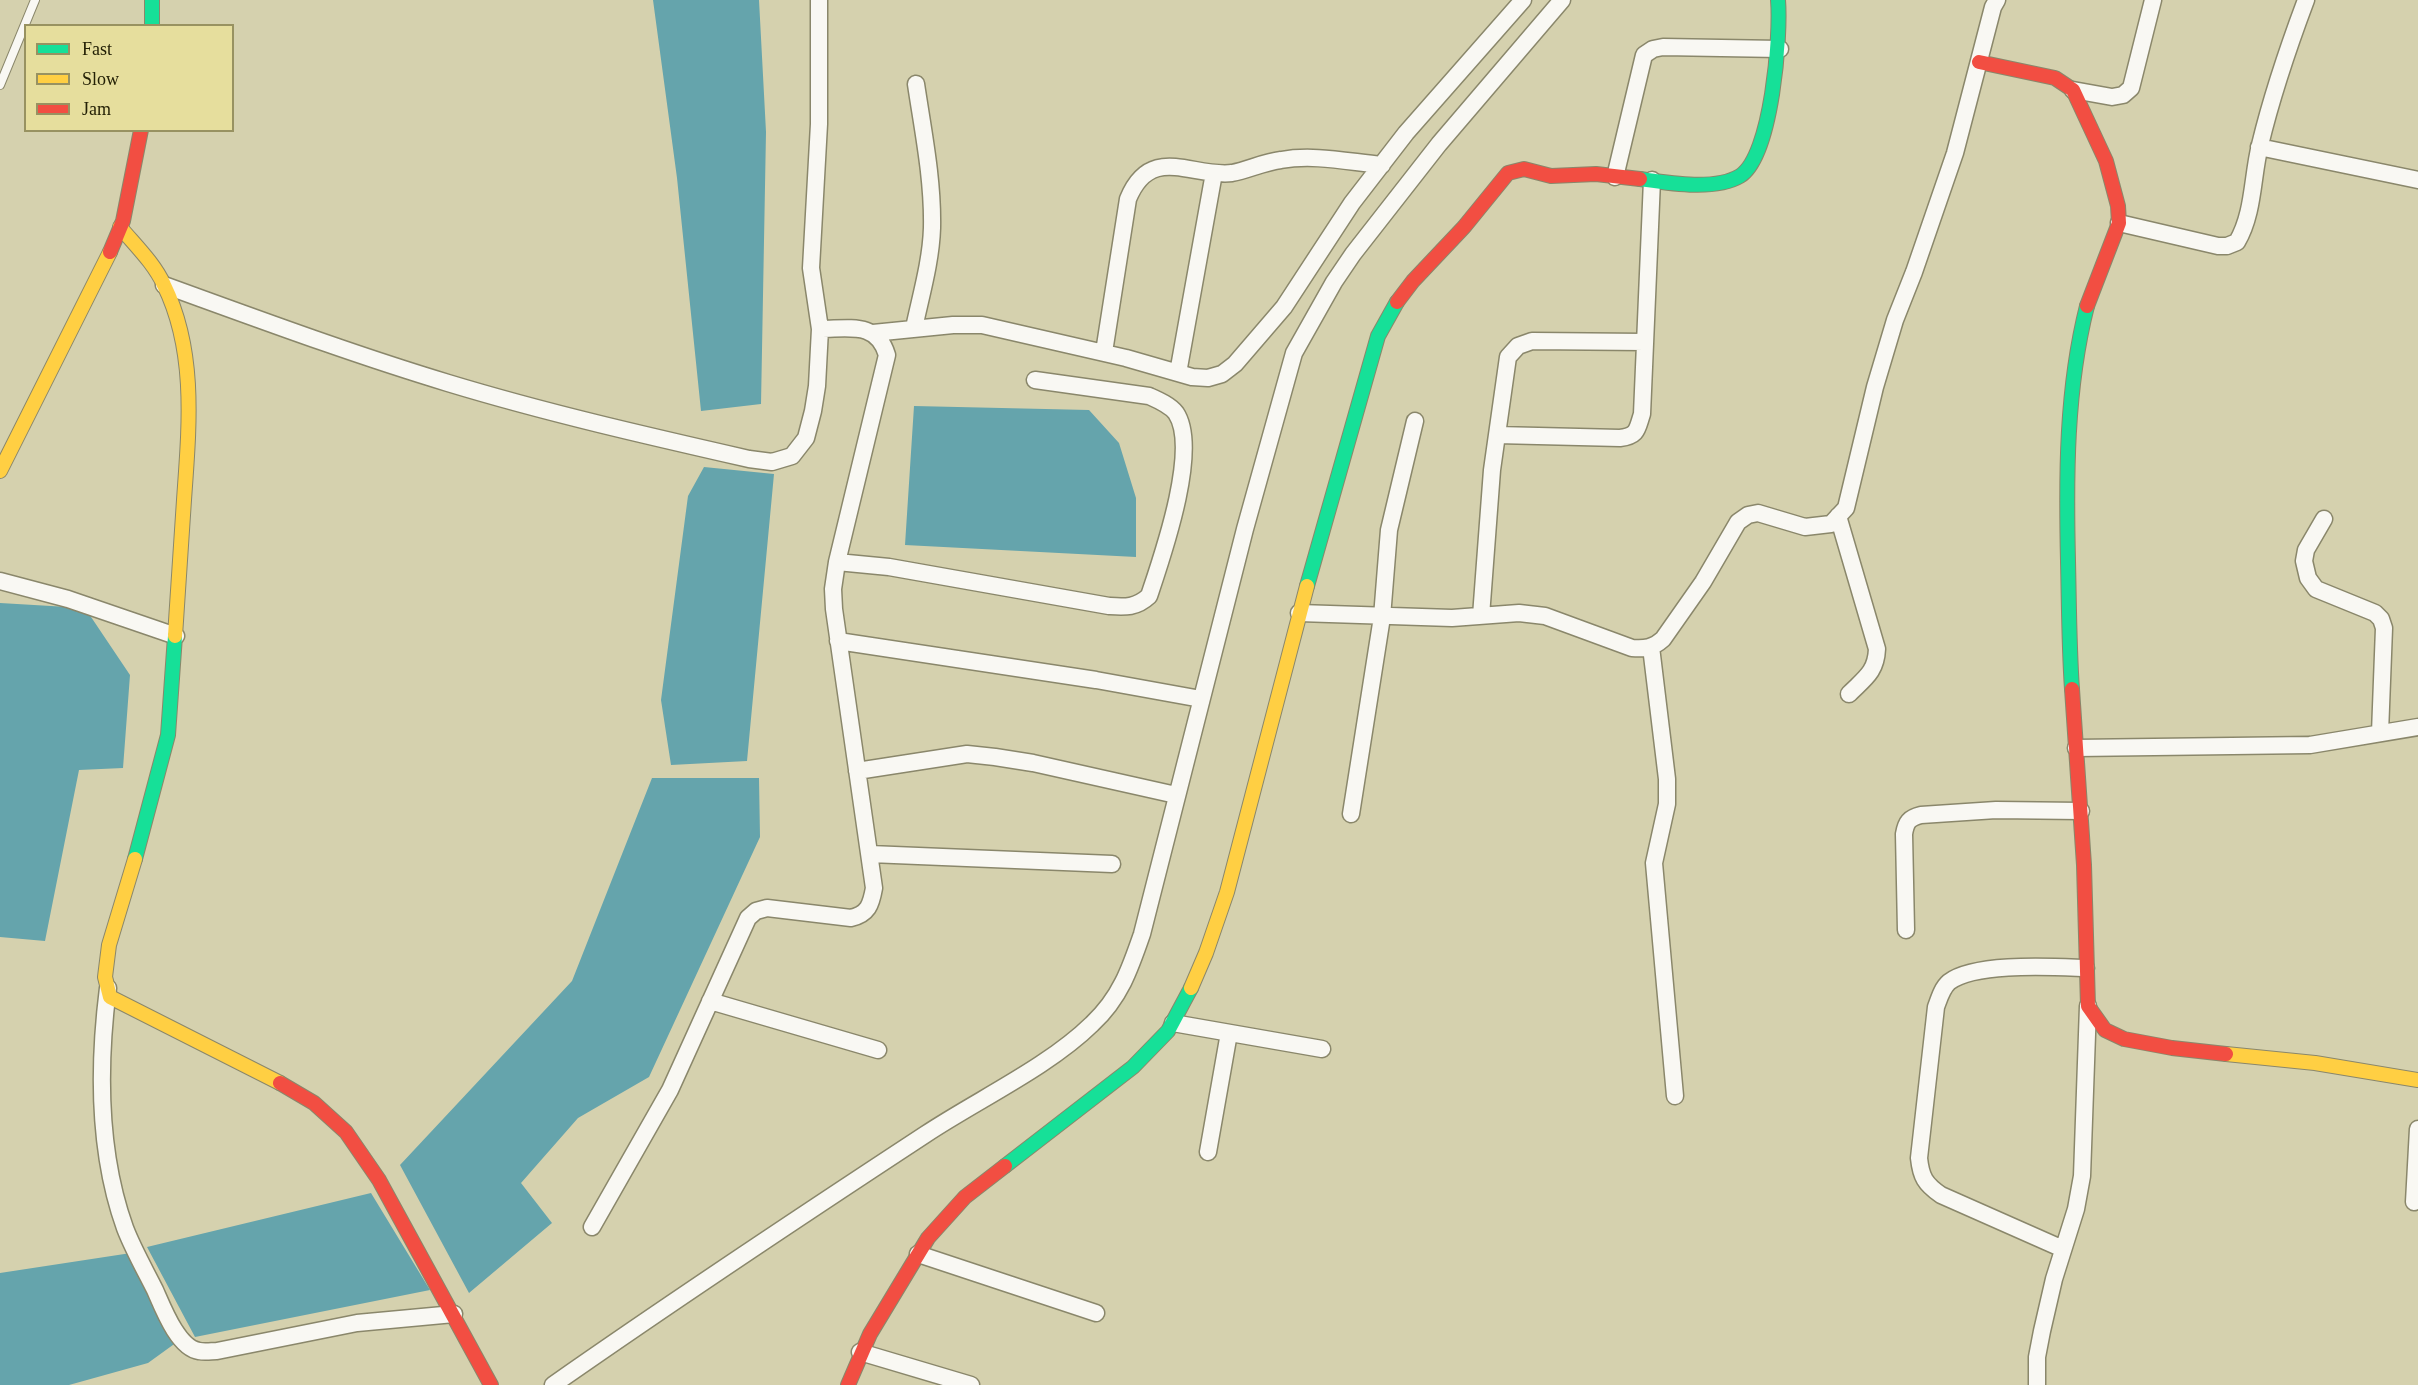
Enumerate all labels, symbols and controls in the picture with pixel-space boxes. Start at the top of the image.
legend [24,24,234,132]
text: Fast [82,39,112,59]
text: Slow [82,69,119,89]
text: Jam [82,99,111,119]

